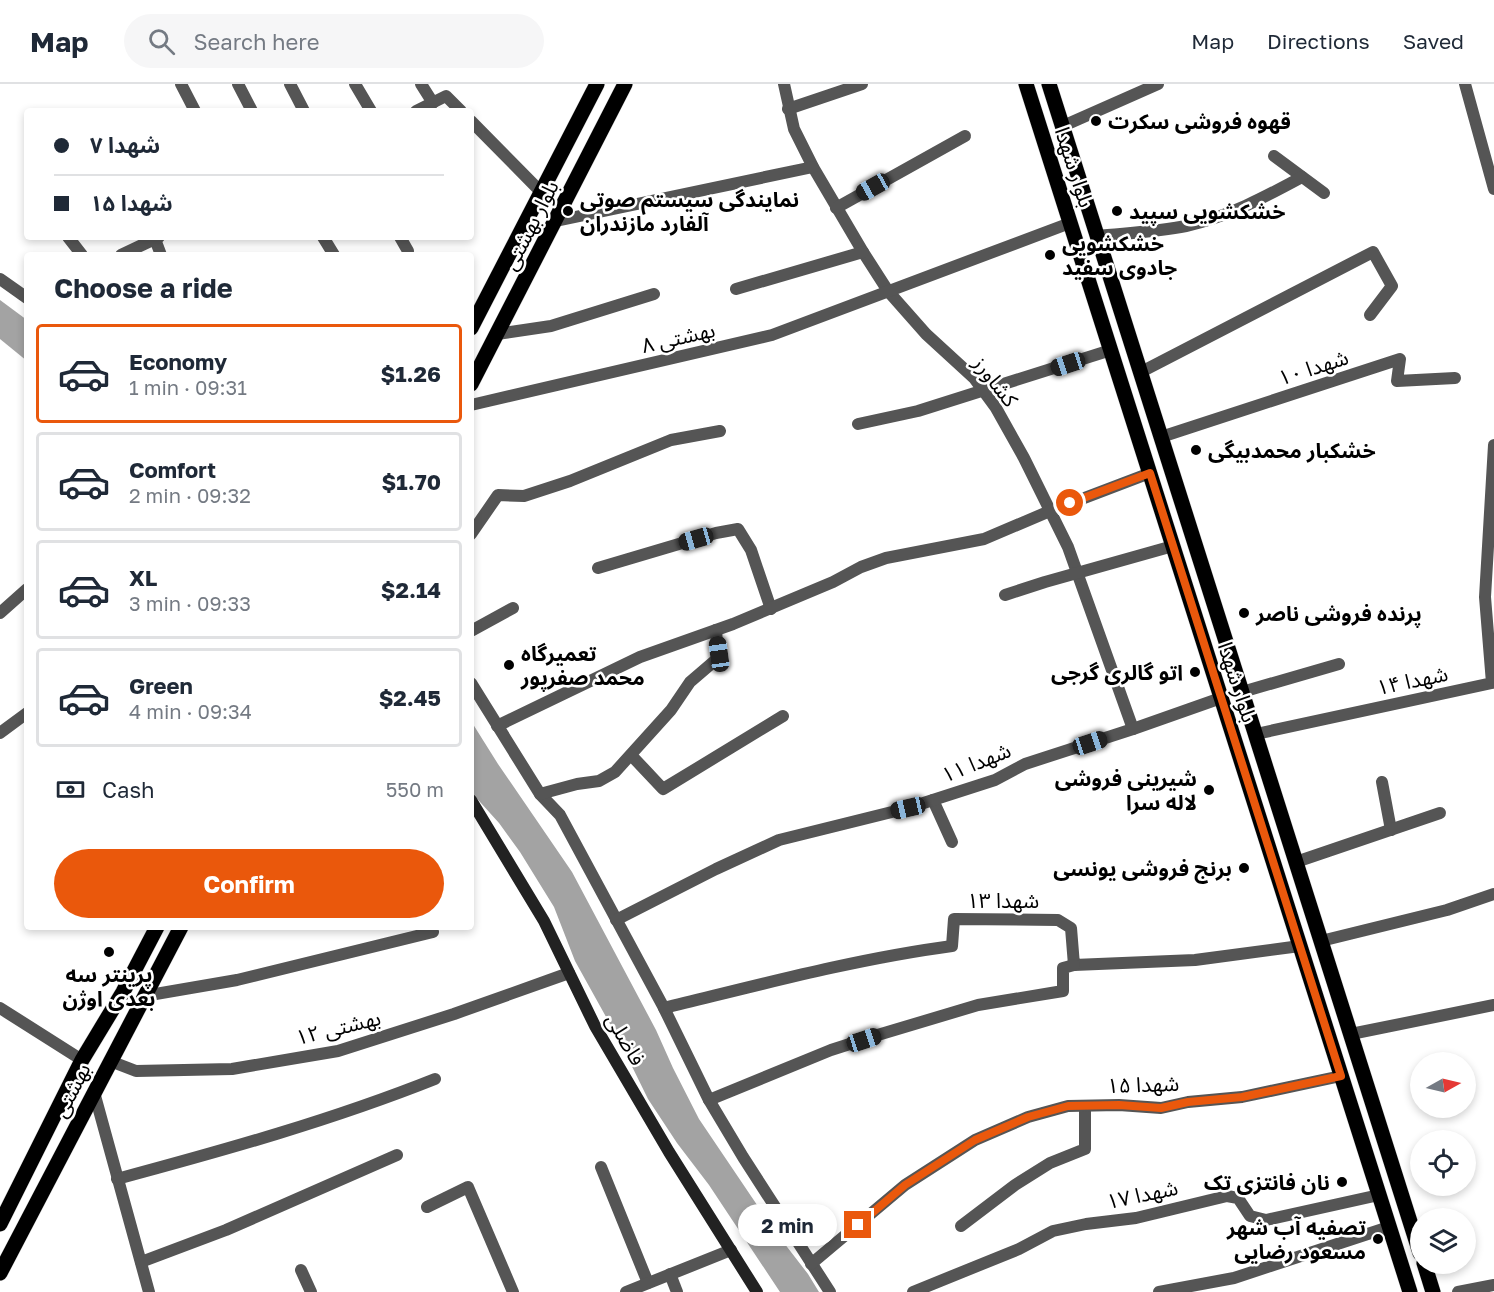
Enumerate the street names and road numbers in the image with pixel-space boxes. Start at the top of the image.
street label: بلوار شهدا [1050,123,1100,211]
street label: بلوار بهشتی [496,176,564,274]
street label: بهشتی ۸ [639,316,717,358]
street label: شهدا ۱۰ [1274,343,1352,391]
street label: کشاورز [967,350,1024,412]
street label: بلوار شهدا [1213,638,1263,726]
street label: شهدا ۱۴ [1374,660,1450,700]
street label: شهدا ۱۱ [937,736,1015,788]
street label: شهدا ۱۳ [967,887,1039,913]
street label: بهشتی ۱۲ [293,1004,383,1050]
street label: فاضلی [601,1008,651,1070]
street label: بهشتی [46,1059,96,1121]
street label: شهدا ۱۵ [1106,1070,1180,1098]
street label: شهدا ۱۷ [1104,1174,1180,1214]

